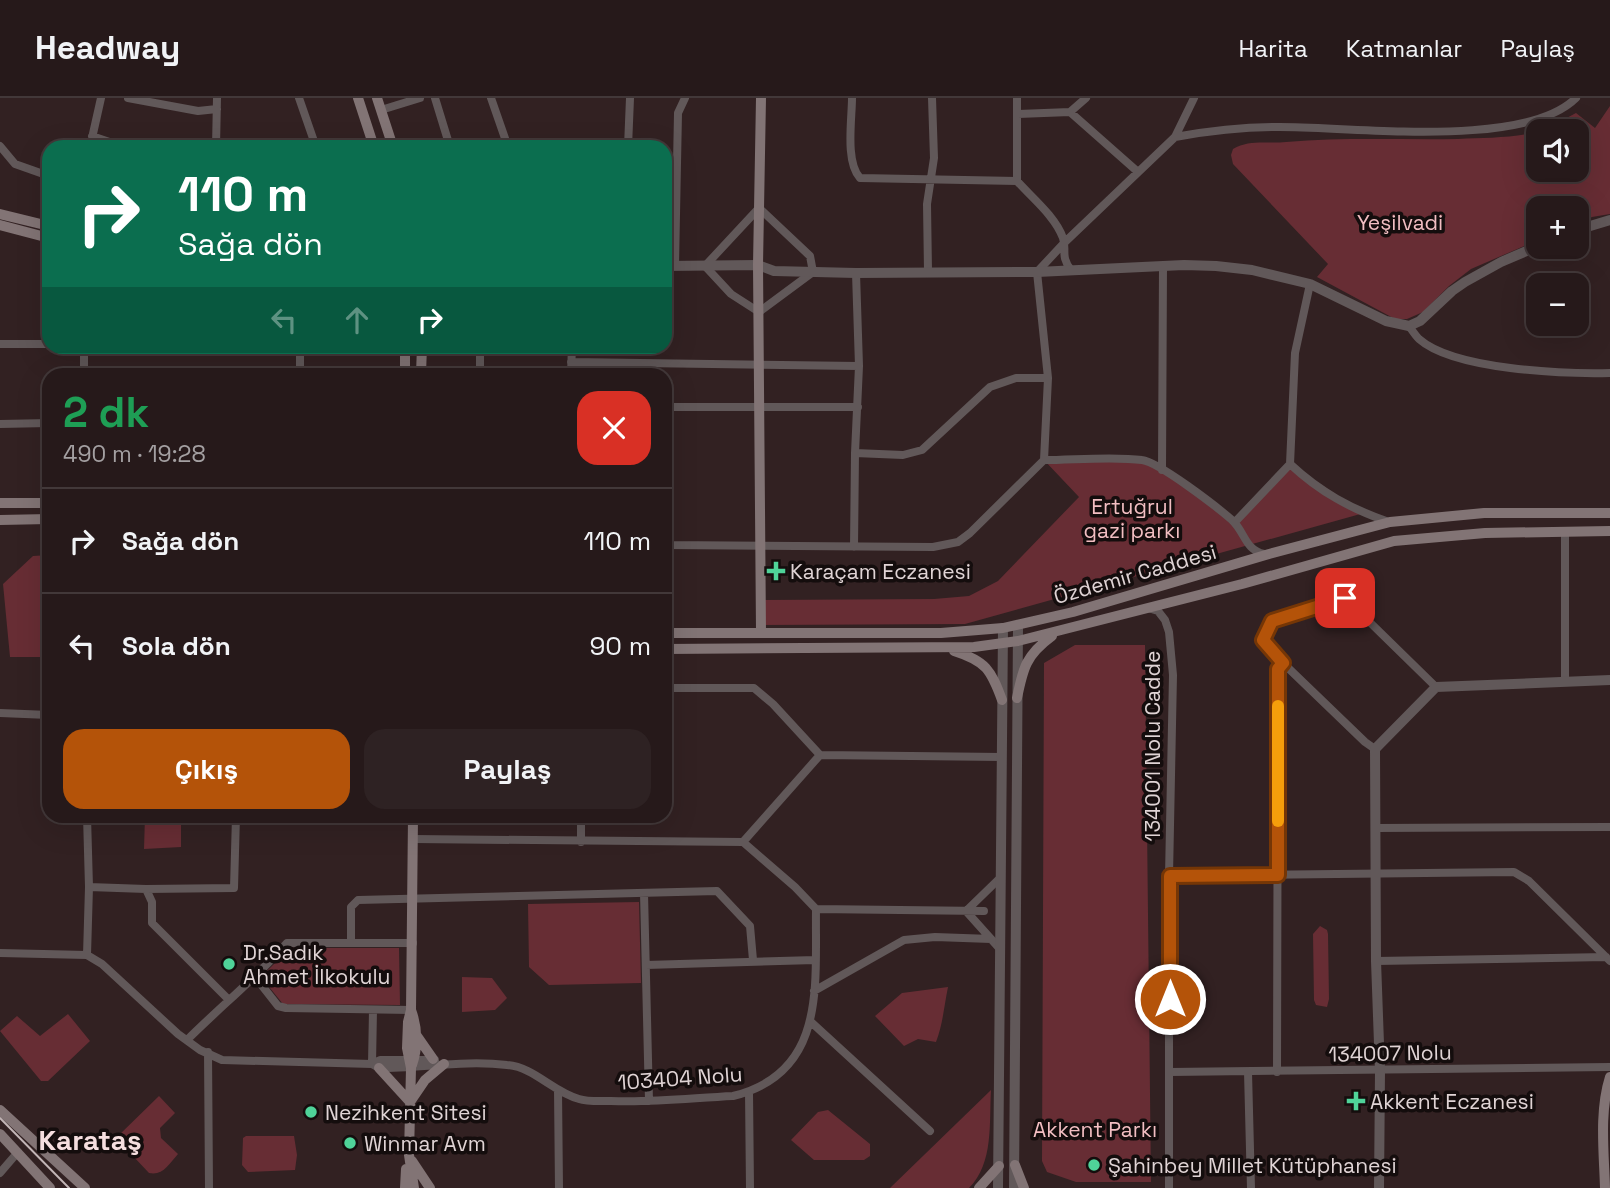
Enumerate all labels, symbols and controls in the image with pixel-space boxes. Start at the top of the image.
text: Headway [35,27,180,69]
text: Harita [1239,33,1308,64]
text: Katmanlar [1346,33,1462,64]
text: Paylaş [1500,33,1575,64]
map controls [1526,119,1589,336]
button: sound [1526,119,1589,182]
text: 110 m [178,163,308,225]
icon: right [63,168,154,259]
button: + [1526,196,1589,259]
park label: Yeşilvadi [1357,209,1443,236]
text: Sağa dön [178,224,323,264]
button: − [1526,273,1589,336]
icon: left [265,301,303,339]
icon: ahead [338,301,376,339]
icon: right [411,301,449,339]
text: 2 dk [63,386,149,439]
button: close [577,391,651,465]
text: 490 m · 19:28 [63,439,206,469]
park label: Ertuğrul gazi parkı [1084,493,1181,544]
icon: right [63,522,101,560]
text: Sağa dön [122,524,239,558]
text: 110 m [584,524,651,558]
street label: Özdemir Caddesi [1051,538,1219,610]
place label: Karaçam Eczanesi [790,558,971,585]
marker: Karaçam Eczanesi [768,563,784,579]
pin [1315,568,1375,628]
icon: arrive [1326,579,1364,617]
icon: left [63,627,101,665]
text: Sola dön [122,629,231,663]
text: 90 m [589,629,651,663]
street label: 134001 Nolu Cadde [1139,651,1166,841]
button: Çıkış [63,729,350,809]
button: Paylaş [364,729,651,809]
place label: Dr.Sadık Ahmet İlkokulu [243,939,390,990]
marker: Dr.Sadık Ahmet İlkokulu [221,956,237,972]
position arrow [1133,962,1207,1036]
street label: 134007 Nolu [1328,1038,1452,1068]
street label: 103404 Nolu [617,1060,743,1096]
place label: Akkent Eczanesi [1370,1088,1534,1115]
marker: Akkent Eczanesi [1348,1093,1364,1109]
place label: Nezihkent Sitesi [325,1099,487,1126]
marker: Nezihkent Sitesi [303,1104,319,1120]
park label: Akkent Parkı [1033,1116,1157,1143]
district label: Karataş [38,1122,142,1158]
place label: Winmar Avm [364,1130,486,1157]
marker: Winmar Avm [342,1135,358,1151]
place label: Şahinbey Millet Kütüphanesi [1108,1152,1397,1179]
marker: Şahinbey Millet Kütüphanesi [1086,1157,1102,1173]

